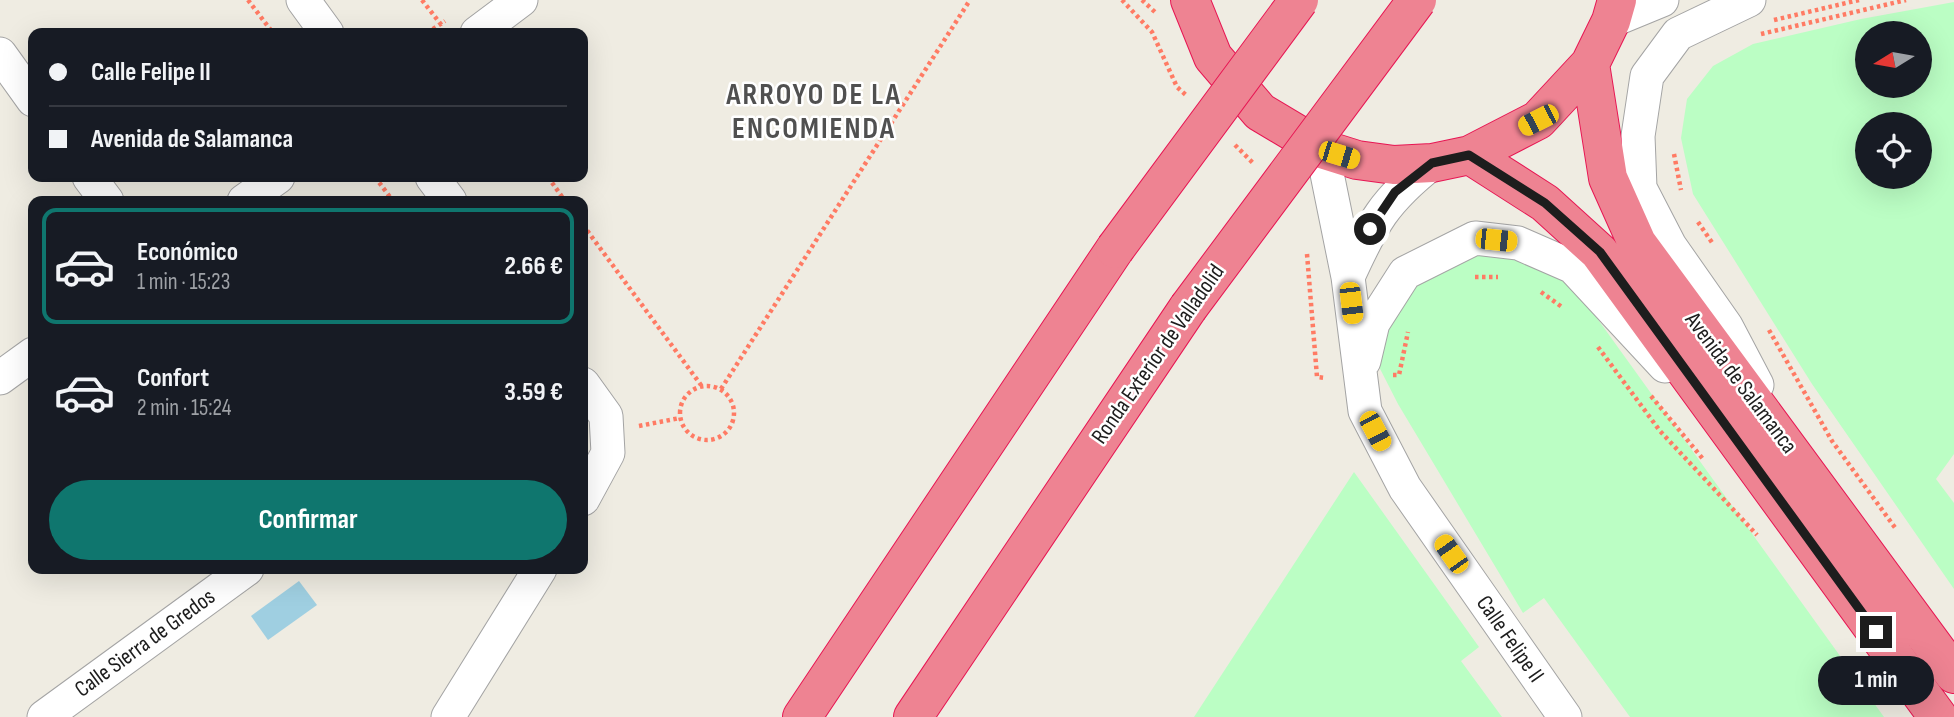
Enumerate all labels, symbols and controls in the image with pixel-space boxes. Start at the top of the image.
north arrow [1855,21,1932,98]
map controls [1855,21,1932,189]
text: Calle Felipe II [91,57,211,88]
district label: ARROYO DE LA ENCOMIENDA [725,77,902,147]
car [1515,101,1562,139]
button: locate [1855,112,1932,189]
text: Avenida de Salamanca [91,124,293,155]
car [1316,139,1363,171]
route start [1354,213,1386,245]
car [1475,227,1518,253]
icon: car [53,235,116,298]
text: Económico [137,237,238,268]
text: 2.66 € [504,251,563,282]
street label: Ronda Exterior de Valladolid [1086,259,1230,449]
text: 1 min · 15:23 [137,268,230,296]
car [1339,281,1364,325]
street label: Avenida de Salamanca [1678,306,1803,459]
icon: car [53,361,116,424]
text: Confort [137,363,209,394]
text: 3.59 € [504,377,563,408]
text: 2 min · 15:24 [137,394,231,422]
car [1356,408,1395,454]
button: Confirmar [49,480,567,560]
car [1431,531,1472,577]
street label: Calle Sierra de Gredos [69,583,221,703]
street label: Calle Felipe II [1470,590,1550,688]
route end [1860,616,1892,648]
callout: 1 min [1818,656,1934,706]
text: 1 min [1855,666,1897,694]

